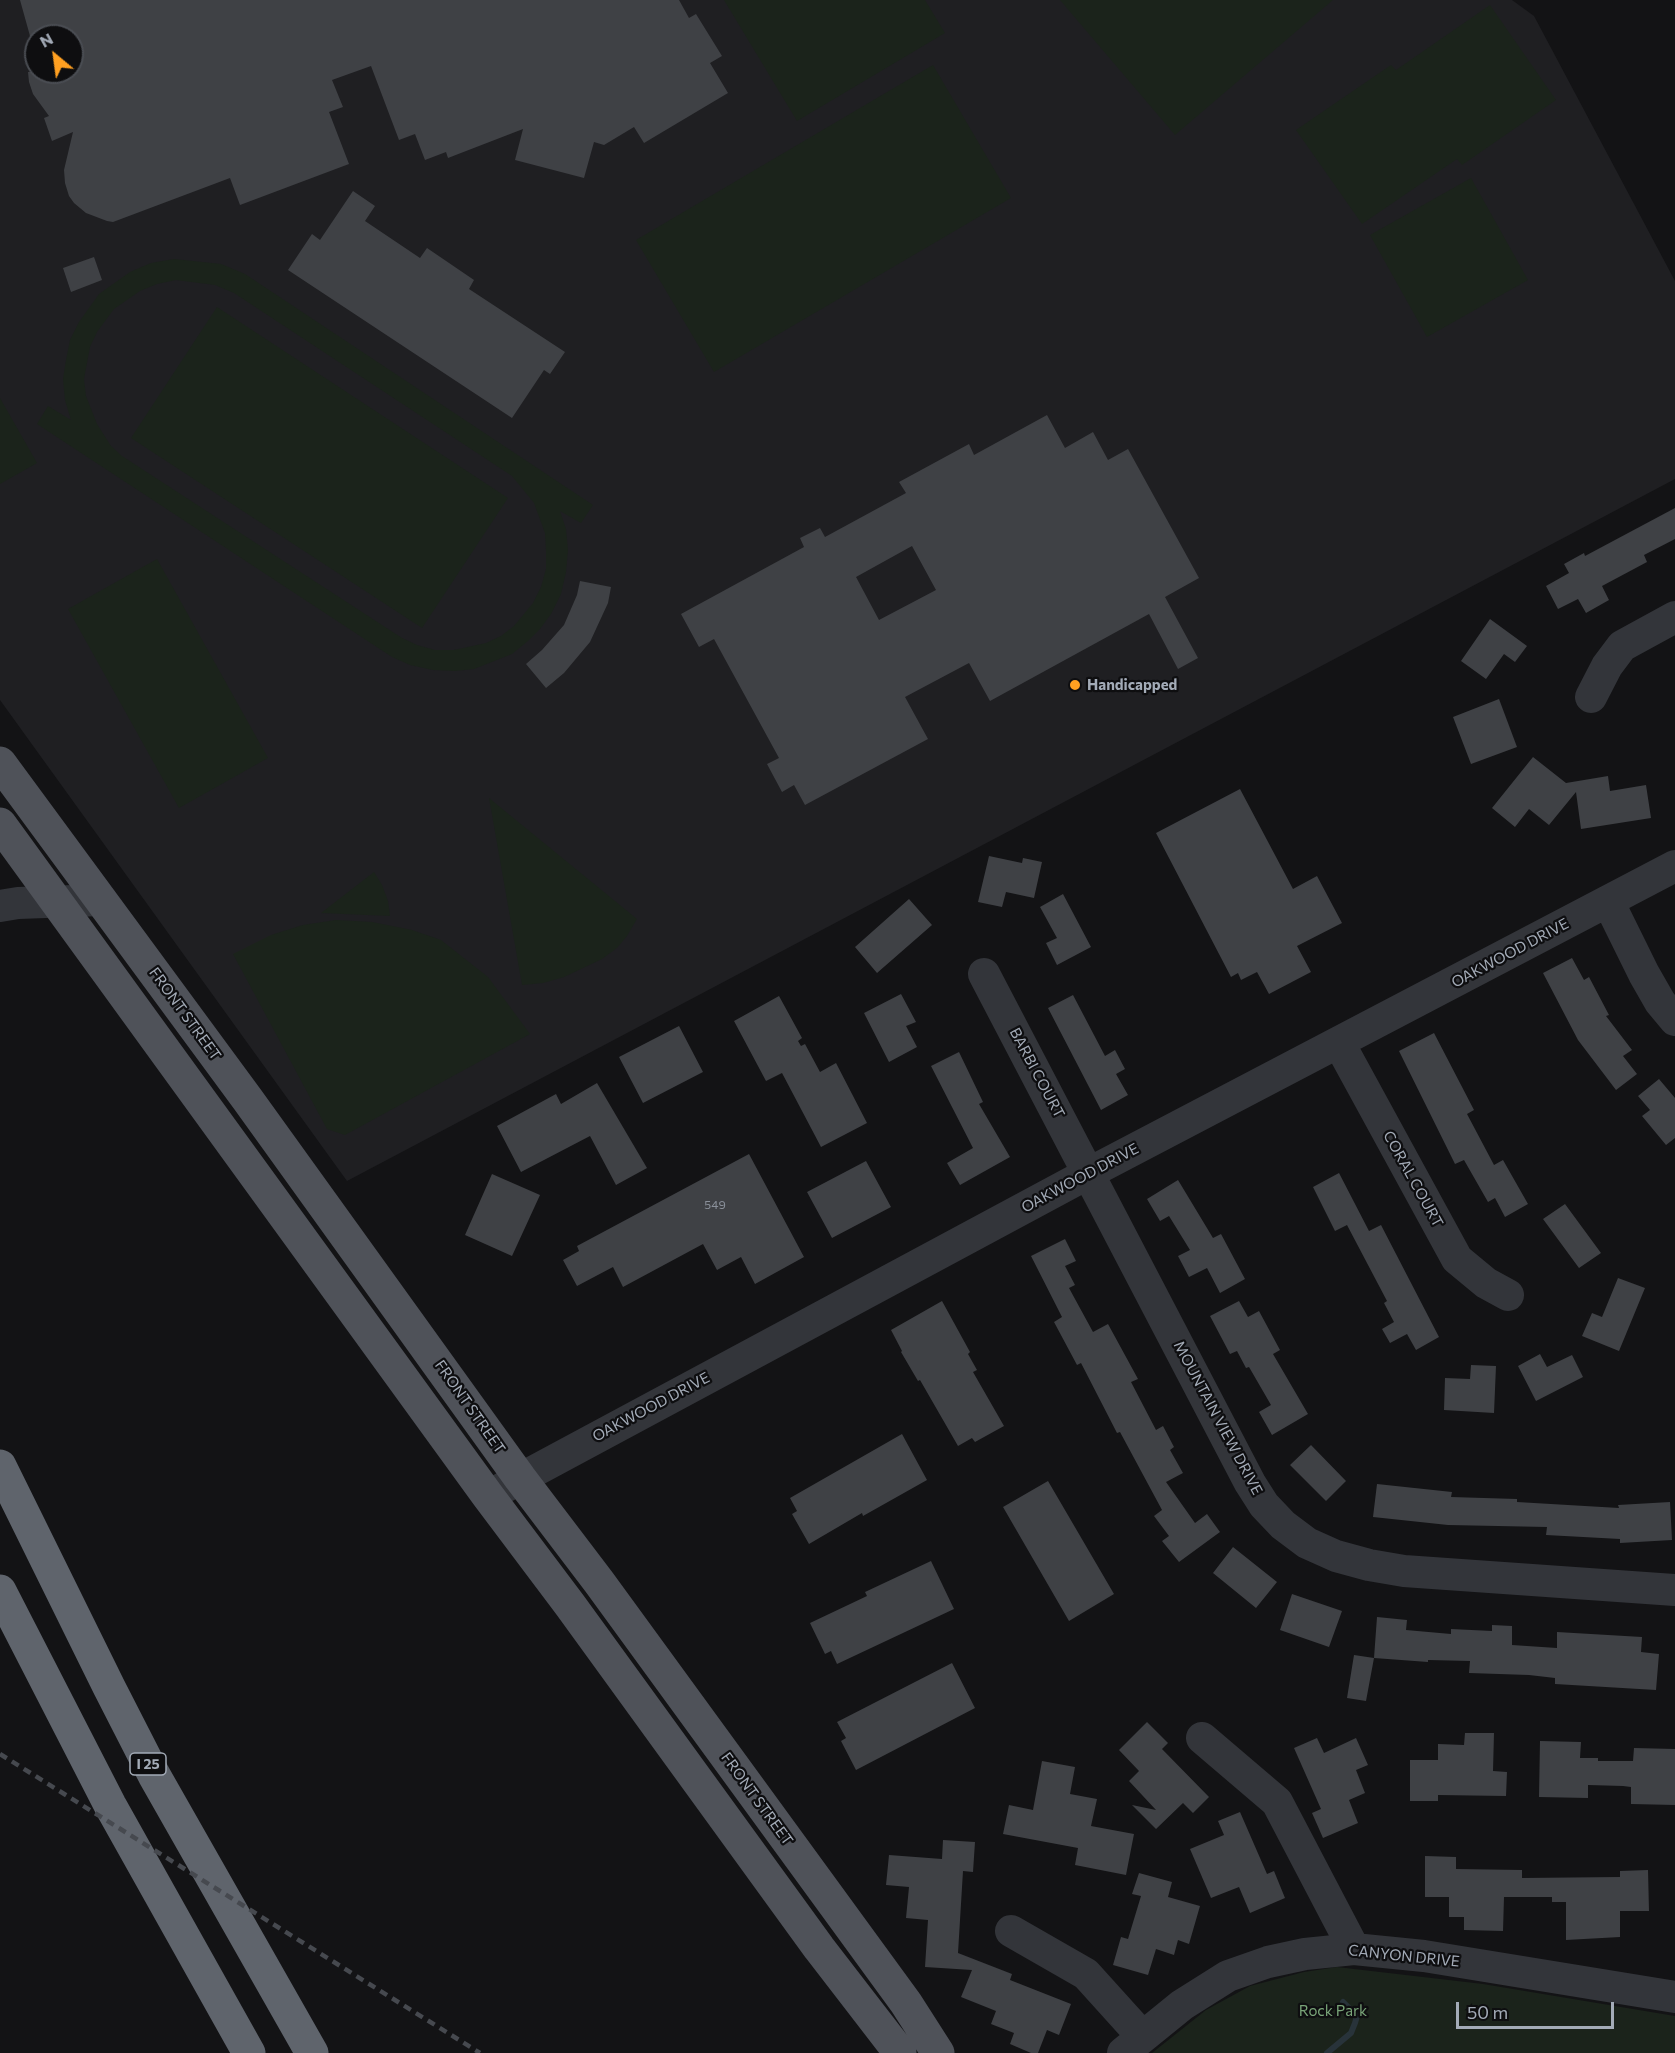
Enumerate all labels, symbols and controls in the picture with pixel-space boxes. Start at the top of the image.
north arrow [24,24,84,84]
text: N [36,28,56,51]
place label: Handicapped [1087,676,1177,694]
marker: Handicapped [1068,678,1082,692]
street label: OAKWOOD DRIVE [1448,915,1572,991]
street label: FRONT STREET [145,964,225,1064]
street label: BARBI COURT [1006,1025,1068,1121]
street label: CORAL COURT [1379,1128,1447,1230]
street label: OAKWOOD DRIVE [1018,1140,1142,1216]
house number: 549 [704,1198,726,1212]
street label: MOUNTAIN VIEW DRIVE [1170,1338,1266,1498]
street label: FRONT STREET [431,1357,509,1457]
street label: OAKWOOD DRIVE [589,1369,713,1445]
street label: FRONT STREET [717,1749,797,1849]
road number: I 25 [130,1753,166,1775]
street label: CANYON DRIVE [1347,1941,1461,1971]
scale bar [1459,1990,1616,2028]
text: 50 m [1467,2001,1508,2023]
park label: Rock Park [1299,2002,1367,2020]

